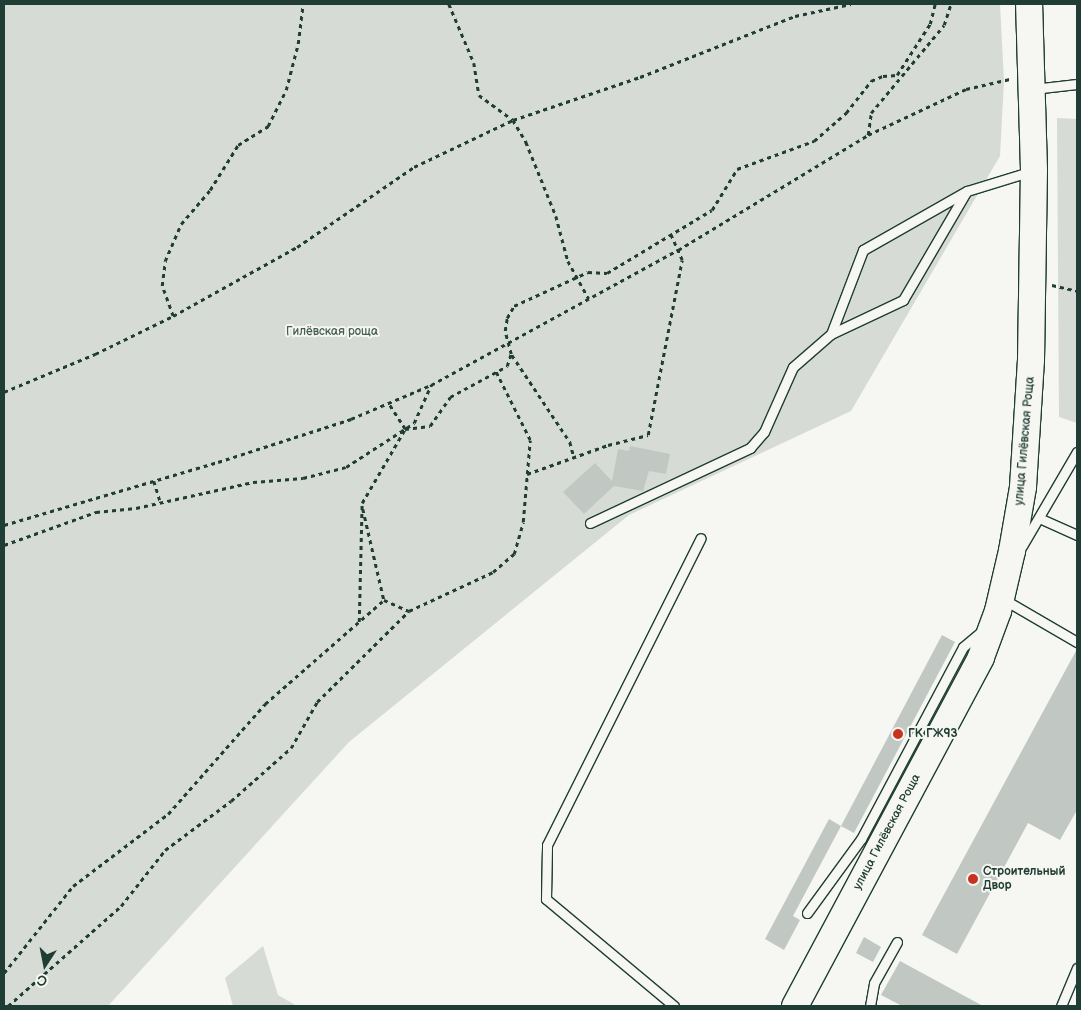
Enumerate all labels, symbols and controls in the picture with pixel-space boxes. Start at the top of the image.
park label: Гилёвская роща [286,325,378,339]
street label: улица Гилёвская Роща [1012,376,1038,506]
place label: ГК ГЖ93 [908,727,957,741]
marker: ГК ГЖ93 [892,728,904,740]
street label: улица Гилёвская Роща [850,772,924,892]
place label: Строительный Двор [983,865,1065,893]
marker: Строительный Двор [967,873,979,885]
north arrow [20,940,70,990]
text: С [36,971,48,989]

